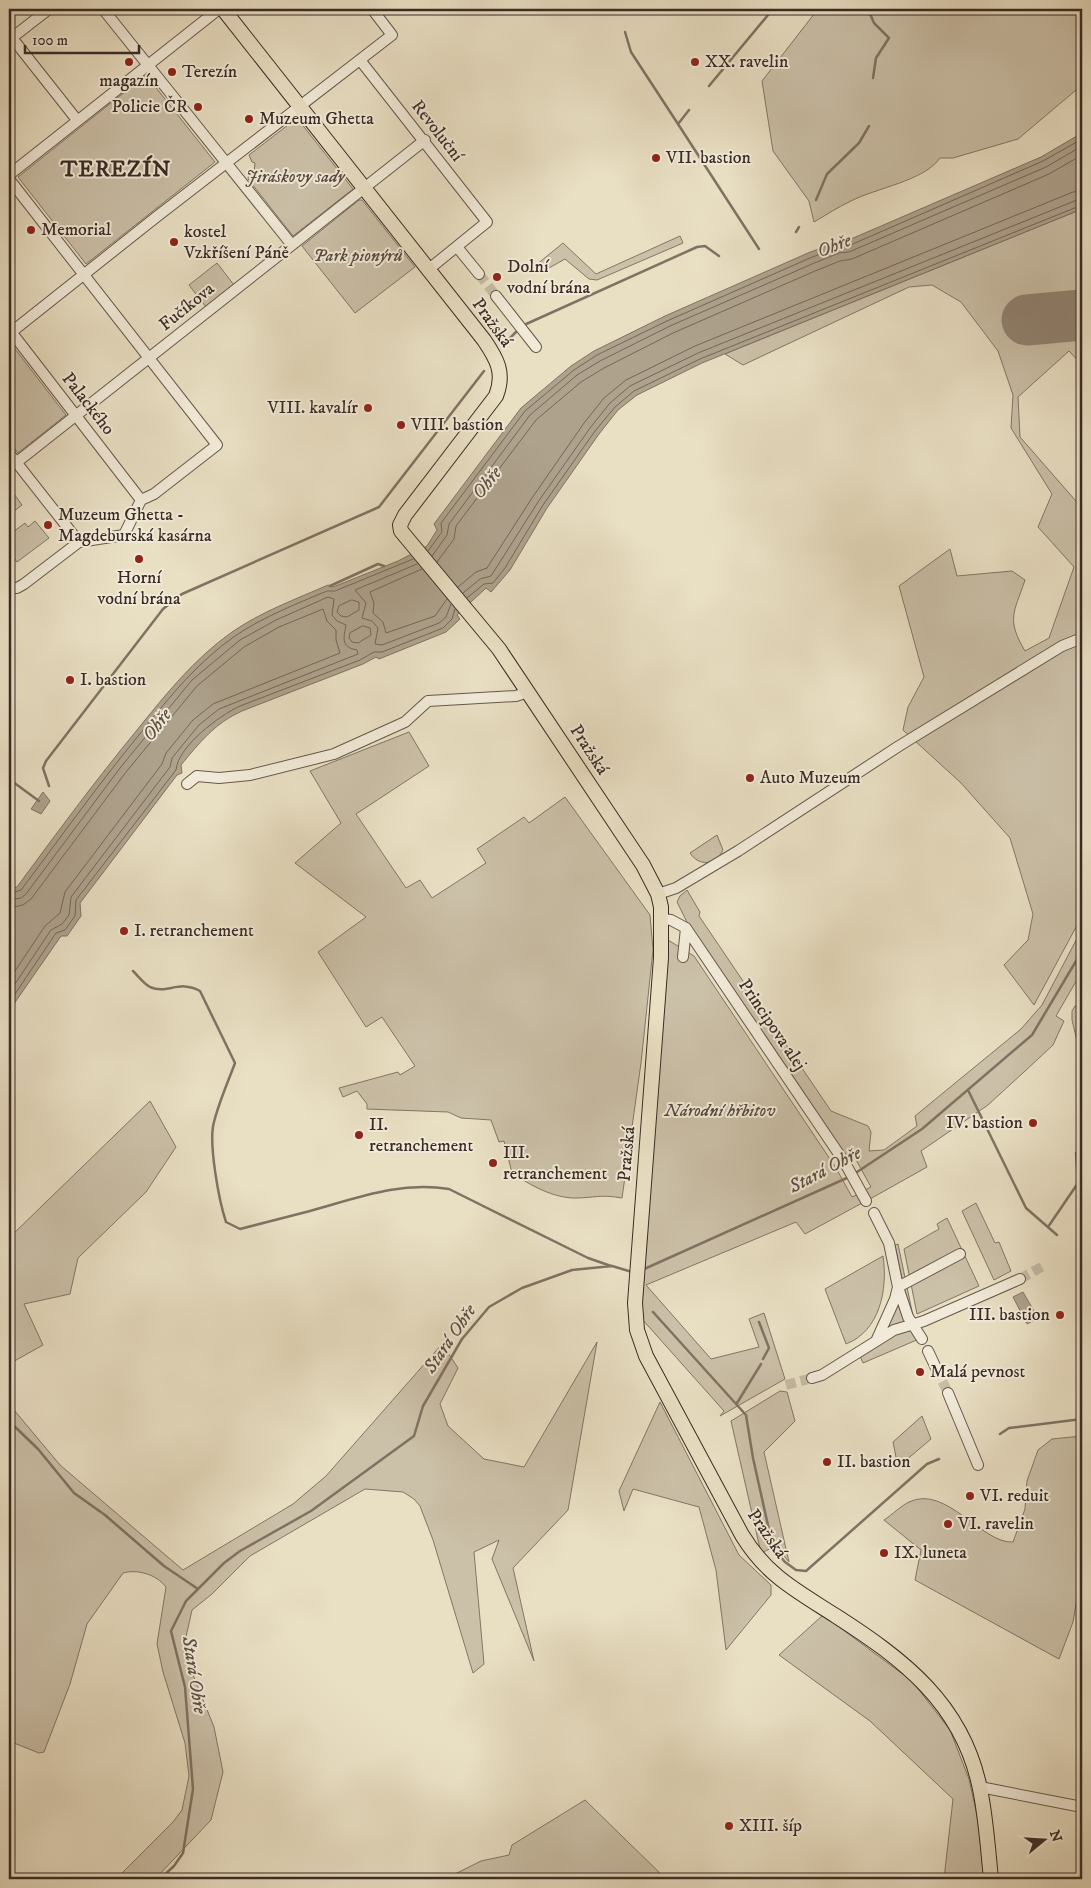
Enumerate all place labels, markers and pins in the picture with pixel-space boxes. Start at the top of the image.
place label: XX. ravelin [705,51,789,73]
marker: magazín [123,56,135,68]
marker: XX. ravelin [689,56,701,68]
place label: Terezín [182,61,238,83]
marker: Terezín [166,66,178,78]
place label: magazín [99,70,159,92]
place label: Policie ČR [112,95,188,118]
marker: Policie ČR [192,101,204,113]
place label: Muzeum Ghetta [259,108,374,130]
marker: Muzeum Ghetta [243,113,255,125]
place label: VII. bastion [665,147,752,169]
marker: VII. bastion [650,152,662,164]
place label: Memorial [41,219,112,241]
place label: kostel Vzkříšení Páně [183,221,289,264]
marker: Memorial [25,224,37,236]
marker: kostel Vzkříšení Páně [168,236,180,248]
place label: Dolní vodní brána [506,256,591,299]
marker: Dolní vodní brána [491,271,503,283]
place label: VIII. kavalír [266,397,358,419]
marker: VIII. kavalír [362,402,374,414]
place label: VIII. bastion [410,414,504,436]
marker: VIII. bastion [395,419,407,431]
place label: Muzeum Ghetta - Magdeburská kasárna [58,504,212,547]
marker: Muzeum Ghetta - Magdeburská kasárna [42,519,54,531]
marker: Horní vodní brána [133,553,145,565]
place label: Horní vodní brána [96,567,181,610]
place label: I. bastion [80,669,147,691]
marker: I. bastion [64,674,76,686]
place label: Auto Muzeum [760,767,861,789]
marker: Auto Muzeum [744,772,756,784]
place label: I. retranchement [134,920,254,942]
marker: I. retranchement [118,925,130,937]
place label: IV. bastion [946,1112,1024,1134]
place label: II. retranchement [369,1114,473,1157]
marker: IV. bastion [1027,1117,1039,1129]
marker: II. retranchement [353,1129,365,1141]
place label: III. retranchement [503,1142,607,1185]
marker: III. retranchement [487,1157,499,1169]
place label: III. bastion [969,1304,1051,1326]
marker: III. bastion [1054,1309,1066,1321]
place label: Malá pevnost [930,1361,1026,1383]
marker: Malá pevnost [914,1366,926,1378]
place label: II. bastion [837,1451,911,1473]
marker: II. bastion [821,1456,833,1468]
place label: VI. reduit [979,1485,1049,1507]
marker: VI. reduit [964,1490,976,1502]
place label: VI. ravelin [957,1513,1035,1535]
marker: VI. ravelin [942,1518,954,1530]
place label: IX. luneta [894,1542,967,1564]
marker: IX. luneta [878,1547,890,1559]
place label: XIII. šíp [739,1815,802,1837]
marker: XIII. šíp [723,1820,735,1832]

